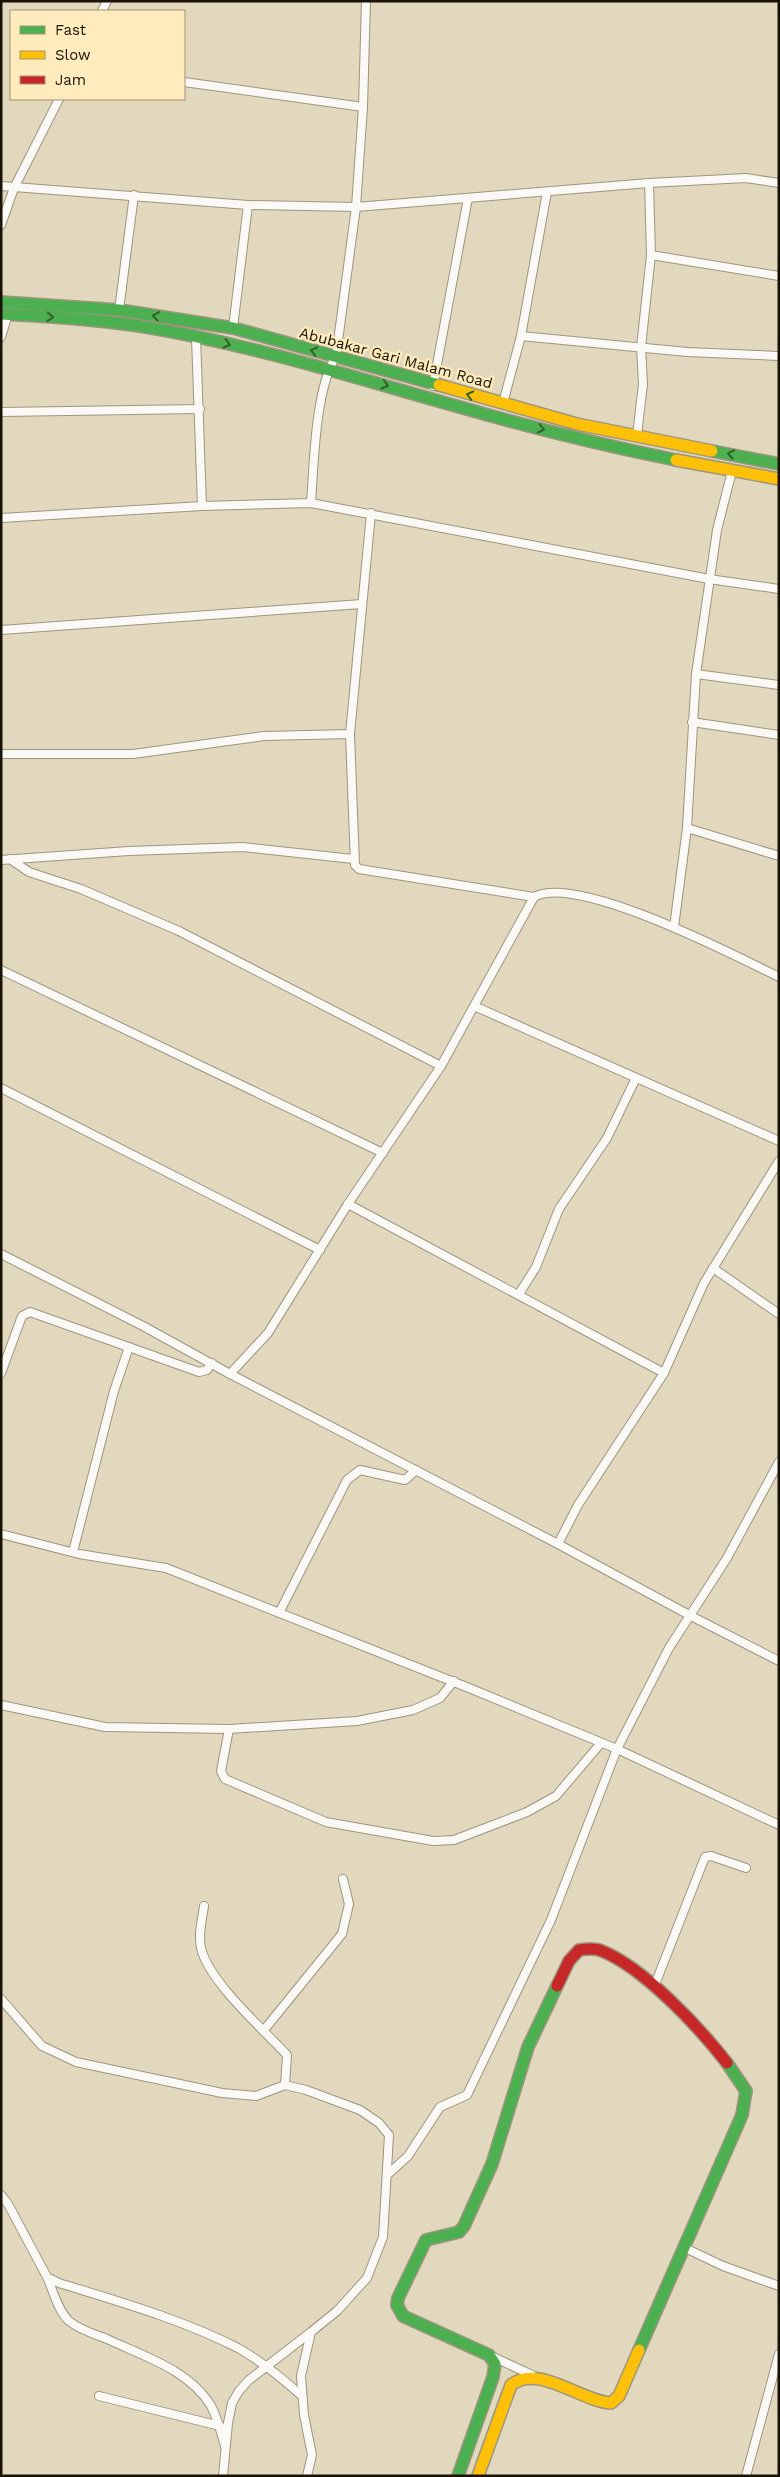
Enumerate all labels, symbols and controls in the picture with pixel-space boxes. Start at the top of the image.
legend [10,10,185,100]
text: Fast [55,21,87,39]
text: Slow [55,46,91,64]
text: Jam [55,71,86,89]
one-way arrow [46,311,54,322]
one-way arrow [151,311,160,321]
street label: Abubakar Gari Malam Road [298,324,494,392]
one-way arrow [223,338,232,349]
one-way arrow [309,346,318,357]
one-way arrow [380,379,389,390]
one-way arrow [466,390,475,401]
one-way arrow [537,423,546,434]
one-way arrow [727,449,735,460]

